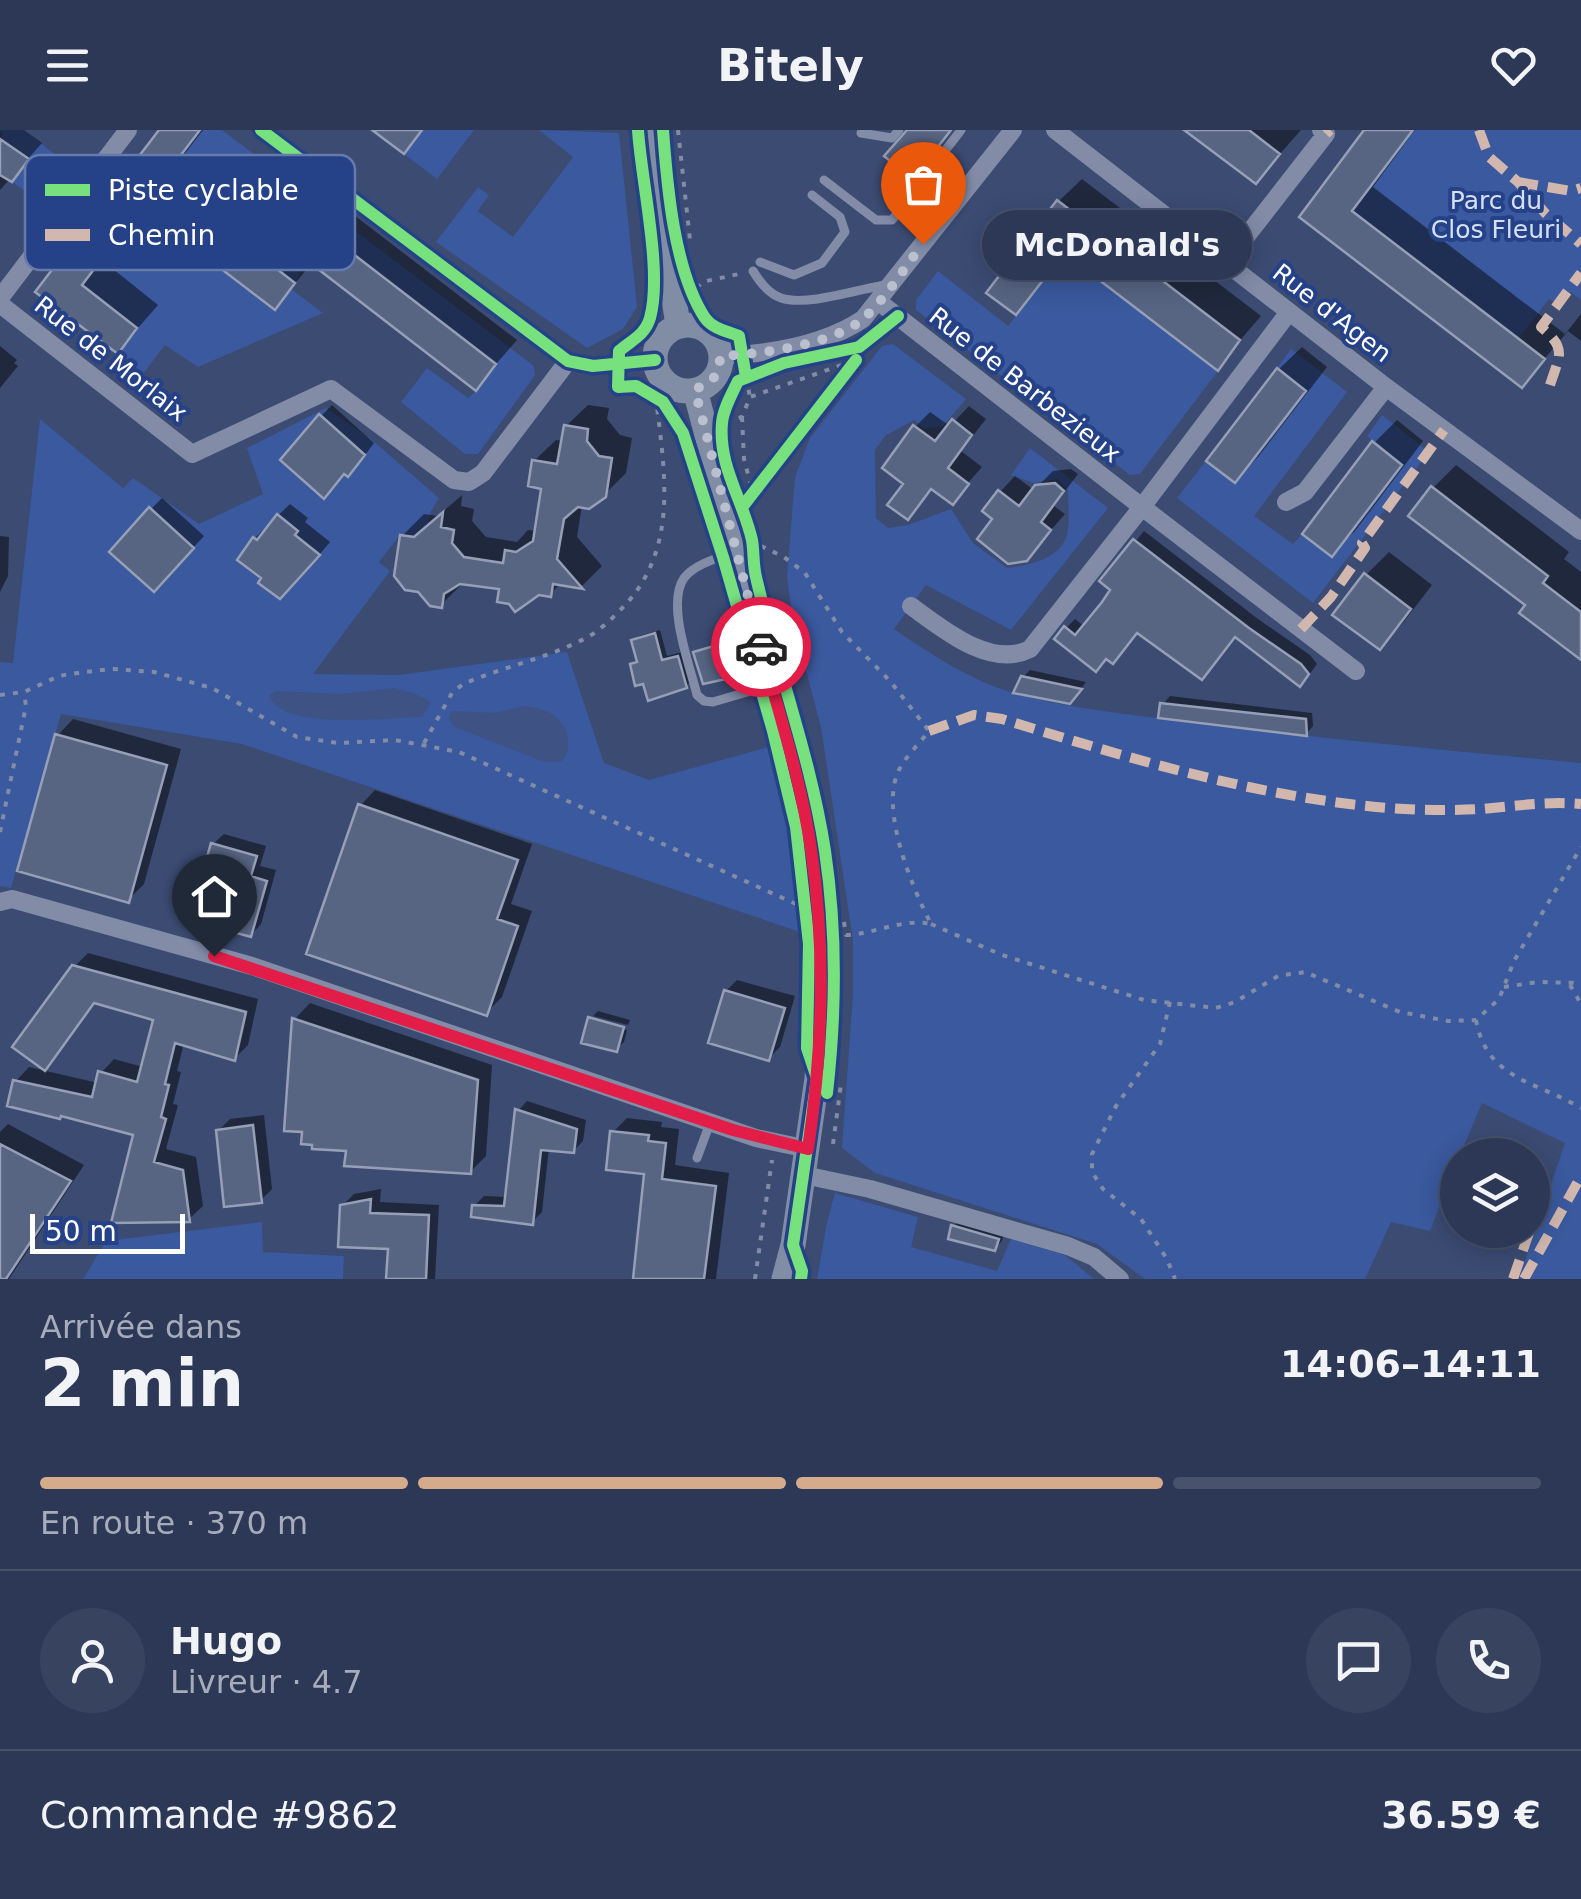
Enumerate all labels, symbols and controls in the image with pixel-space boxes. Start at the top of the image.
icon: menu [40,38,95,93]
icon: heart [1486,38,1541,93]
text: Bitely [717,39,864,92]
pin [881,142,966,245]
legend [25,155,355,270]
icon: bag [896,157,951,212]
text: Piste cyclable [108,174,299,207]
park label: Parc du Clos Fleuri [1431,186,1561,244]
callout: McDonald's [983,209,1253,279]
text: Chemin [108,219,215,252]
text: McDonald's [1014,226,1220,264]
street label: Rue d'Agen [1267,258,1397,368]
street label: Rue de Morlaix [29,290,193,428]
street label: Rue de Barbezieux [924,301,1126,469]
courier [711,597,811,697]
icon: car [734,620,789,675]
pin [172,854,257,957]
icon: home [187,869,242,924]
map controls [1440,1138,1550,1248]
button: layers [1440,1138,1550,1248]
scale bar [30,1209,185,1254]
text: 50 m [45,1215,117,1248]
text: Arrivée dans [40,1308,242,1346]
text: 14:06–14:11 [1280,1342,1541,1386]
text: 2 min [40,1346,244,1421]
text: En route · 370 m [40,1504,308,1542]
button: person [40,1608,145,1713]
button: chat [1306,1608,1411,1713]
button: phone [1436,1608,1541,1713]
text: Hugo [170,1619,282,1663]
text: Livreur · 4.7 [170,1663,363,1701]
text: Commande #9862 [40,1793,399,1837]
text: 36.59 € [1381,1793,1541,1837]

